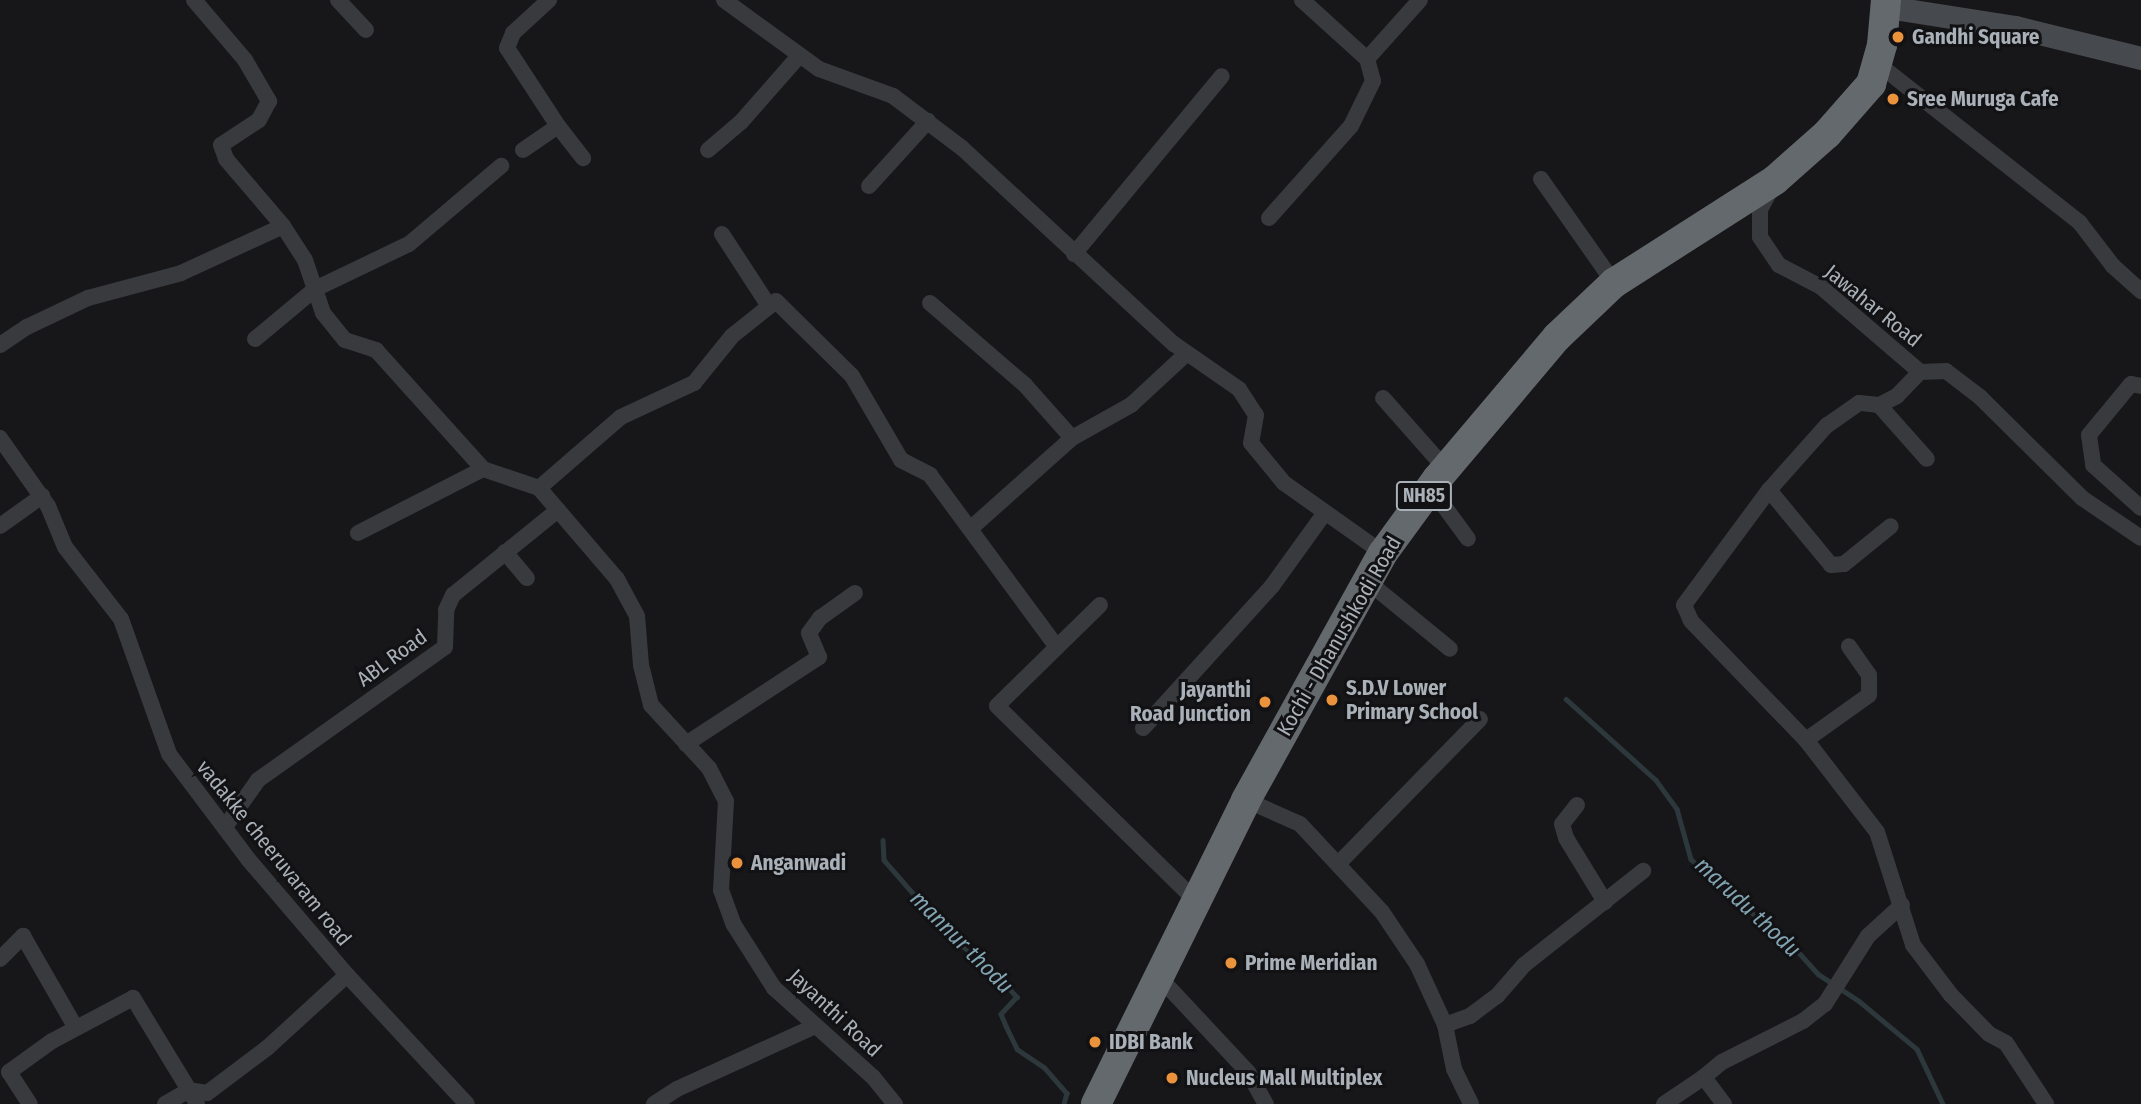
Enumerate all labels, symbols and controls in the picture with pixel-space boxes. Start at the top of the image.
place label: Gandhi Square [1912,24,2040,50]
marker: Gandhi Square [1890,29,1906,45]
place label: Sree Muruga Cafe [1907,86,2059,112]
marker: Sree Muruga Cafe [1885,91,1901,107]
street label: Jawahar Road [1820,259,1926,353]
road number: NH85 [1394,481,1454,512]
street label: Kochi - Dhanushkodi Road [1272,532,1406,740]
street label: ABL Road [352,624,432,692]
place label: S.D.V Lower Primary School [1346,675,1478,725]
place label: Jayanthi Road Junction [1130,677,1251,727]
marker: S.D.V Lower Primary School [1324,692,1340,708]
marker: Jayanthi Road Junction [1257,694,1273,710]
street label: vadakke cheeruvaram road [191,755,357,951]
place label: Anganwadi [751,850,846,876]
water label: marudu thodu [1689,851,1807,963]
marker: Anganwadi [729,855,745,871]
water label: mannur thodu [905,885,1019,999]
place label: Prime Meridian [1245,950,1377,976]
marker: Prime Meridian [1223,955,1239,971]
street label: Jayanthi Road [783,964,887,1062]
place label: IDBI Bank [1109,1029,1193,1055]
marker: IDBI Bank [1087,1034,1103,1050]
place label: Nucleus Mall Multiplex [1186,1065,1382,1091]
marker: Nucleus Mall Multiplex [1164,1070,1180,1086]

